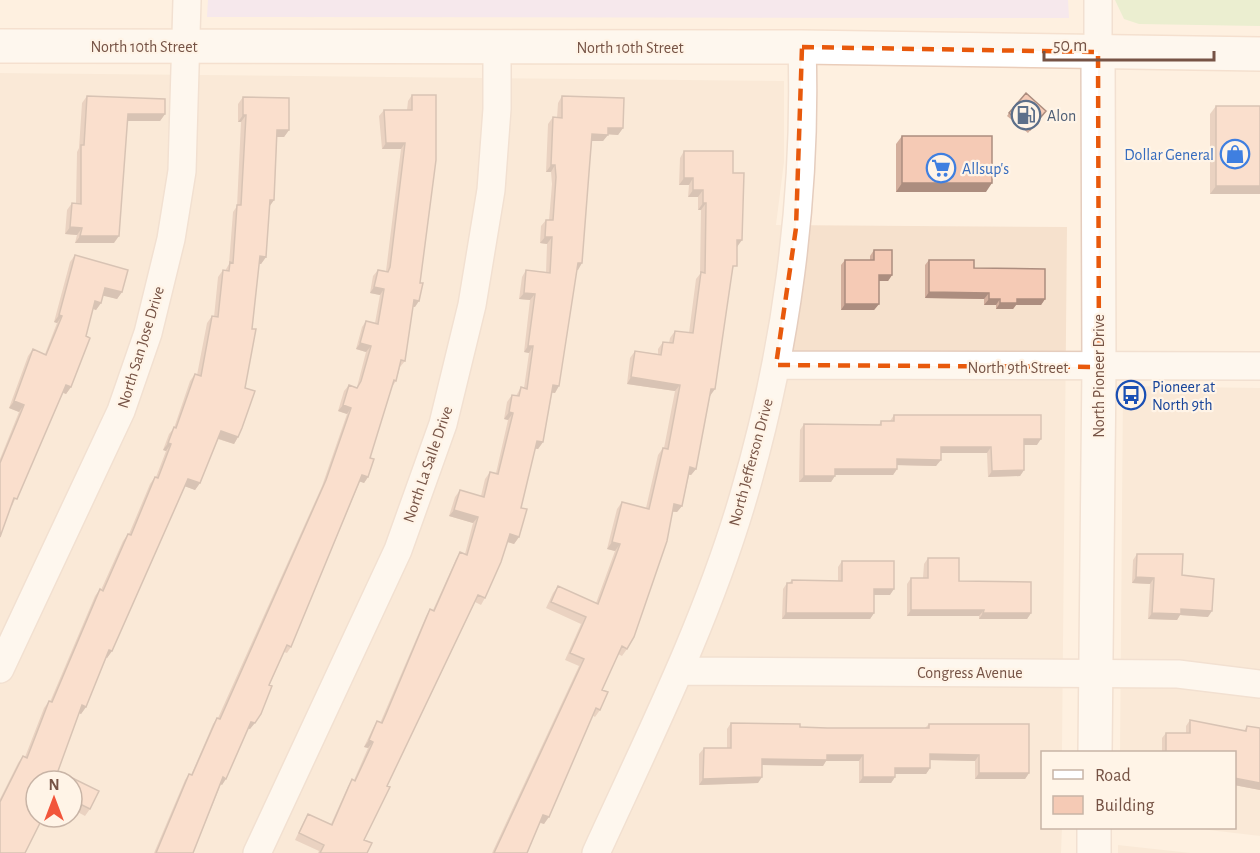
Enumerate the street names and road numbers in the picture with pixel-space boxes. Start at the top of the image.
street label: North 10th Street [90,39,198,55]
street label: North 10th Street [576,40,684,56]
street label: North San Jose Drive [115,284,167,410]
street label: North Pioneer Drive [1091,314,1107,438]
street label: North 9th Street [968,360,1068,376]
street label: North Jefferson Drive [726,397,776,528]
street label: North La Salle Drive [401,404,455,525]
street label: Congress Avenue [917,665,1023,681]

